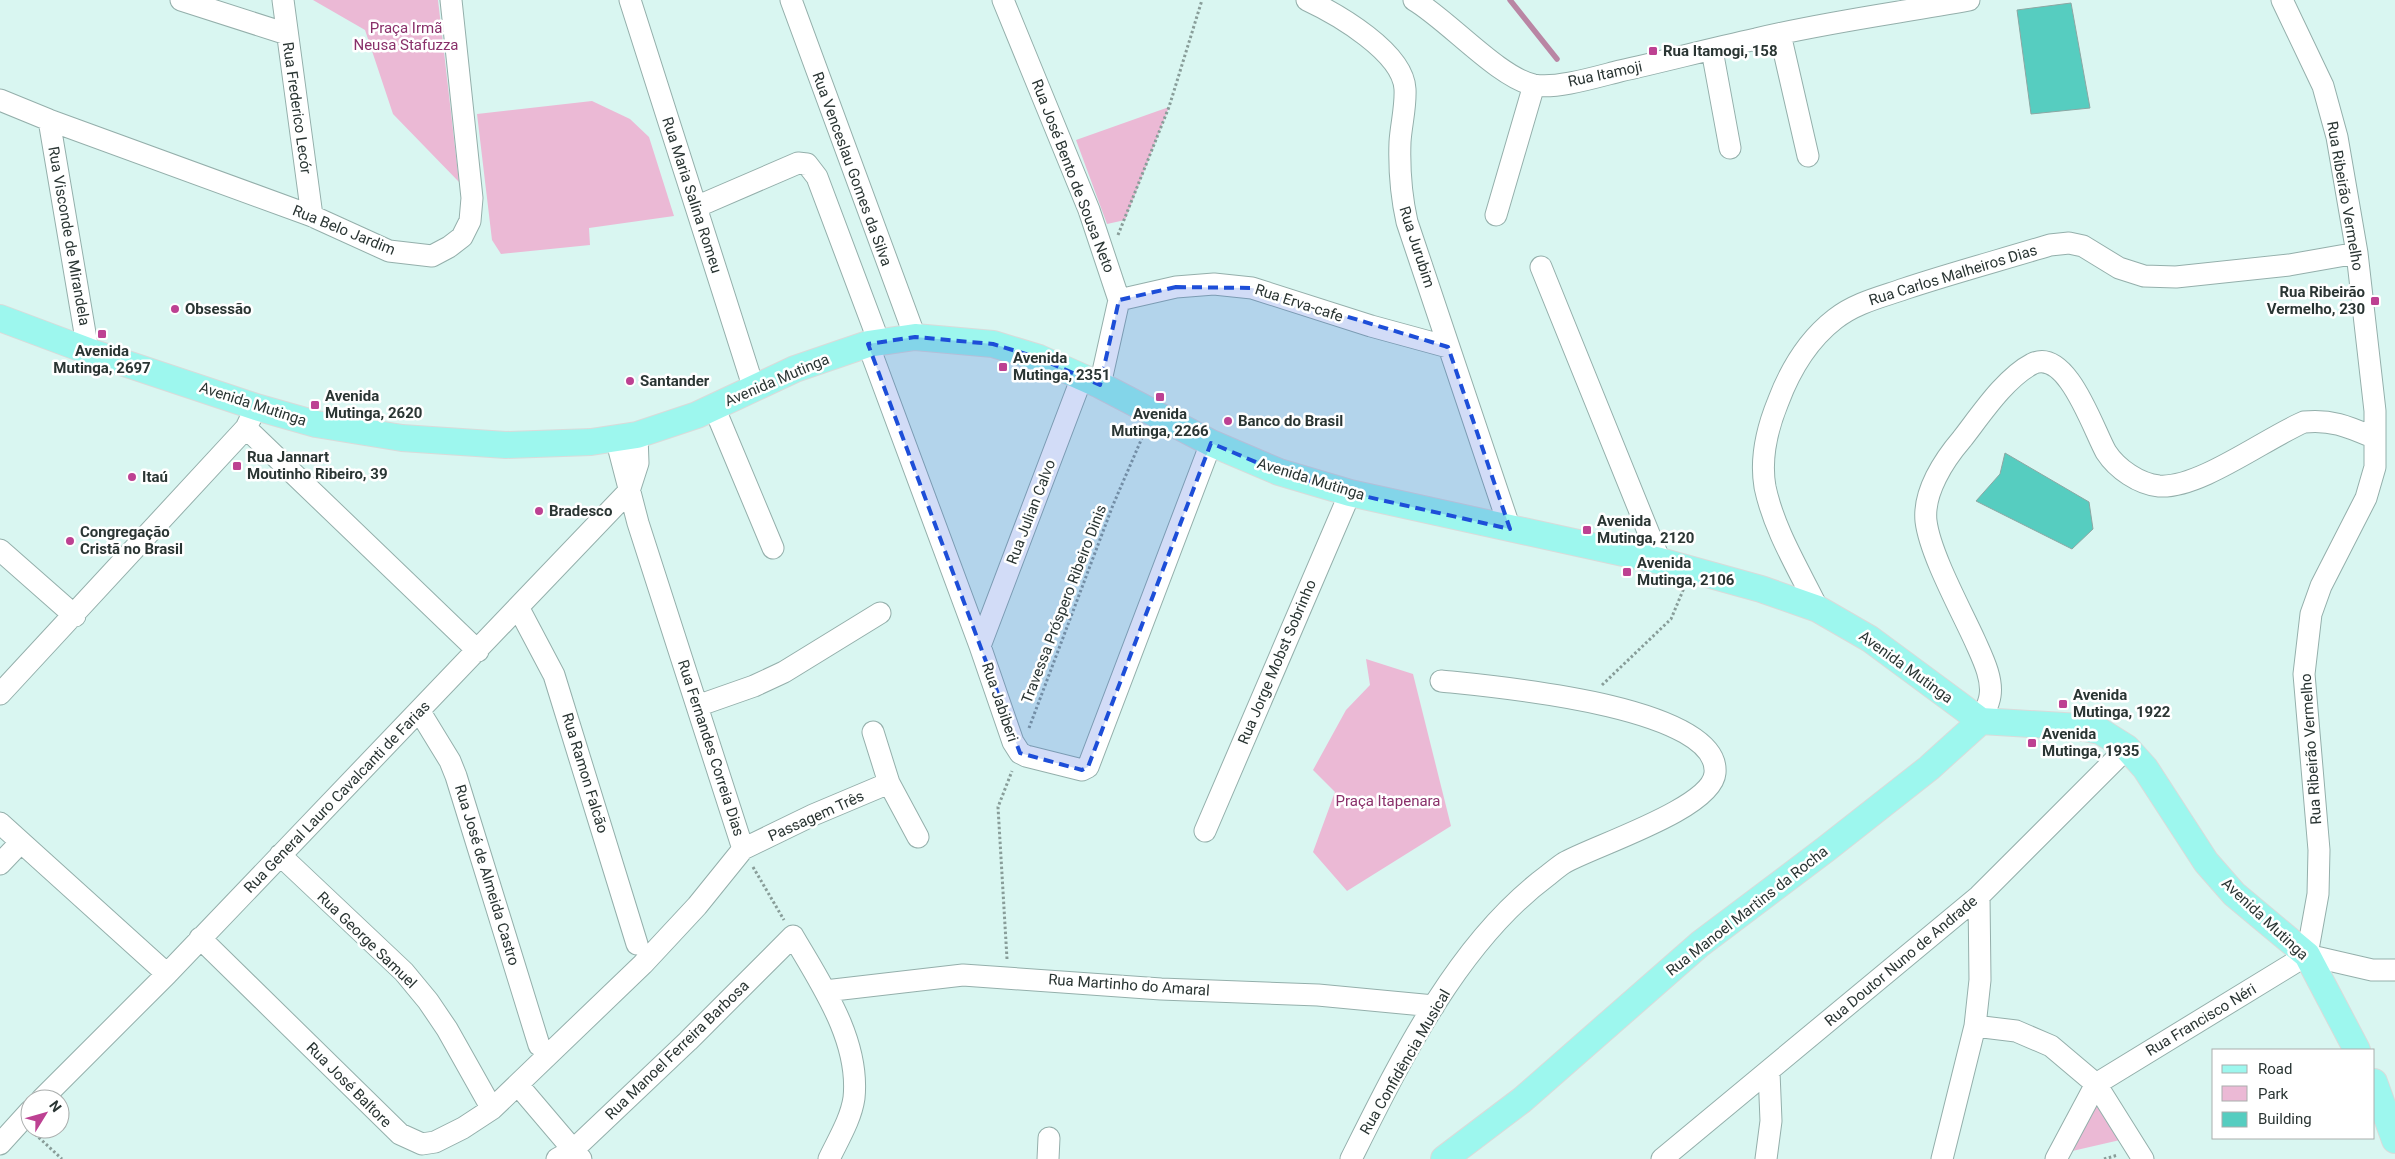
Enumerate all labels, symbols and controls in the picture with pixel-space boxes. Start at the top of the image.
park label: Praça Irmã Neusa Stafuzza [353,19,459,54]
street label: Rua Frederico Lecór [279,41,315,175]
place label: Rua Itamogi, 158 [1663,42,1778,60]
marker: Rua Itamogi, 158 [1647,45,1659,57]
street label: Rua Itamoji [1566,57,1644,91]
street label: Rua Venceslau Gomes da Silva [808,69,896,269]
street label: Rua José Bento de Sousa Neto [1028,77,1118,275]
street label: Rua Maria Salina Romeu [658,115,726,275]
street label: Rua Ribeirão Vermelho [2323,120,2367,272]
street label: Rua Visconde de Mirandela [44,145,94,327]
street label: Rua Belo Jardim [290,201,398,259]
street label: Rua Jurubim [1395,204,1439,290]
street label: Rua Carlos Malheiros Dias [1867,241,2039,309]
street label: Rua Erva-cafe [1253,280,1345,326]
place label: Rua Ribeirão Vermelho, 230 [2267,283,2365,318]
marker: Rua Ribeirão Vermelho, 230 [2369,295,2381,307]
place label: Obsessão [185,300,252,318]
marker: Obsessão [169,303,181,315]
marker: Avenida Mutinga, 2697 [96,328,108,340]
place label: Avenida Mutinga, 2697 [53,342,151,377]
place label: Avenida Mutinga, 2351 [1013,349,1110,384]
street label: Avenida Mutinga [722,350,832,410]
marker: Avenida Mutinga, 2351 [997,361,1009,373]
place label: Santander [640,372,710,390]
marker: Santander [624,375,636,387]
street label: Avenida Mutinga [197,378,309,430]
place label: Avenida Mutinga, 2620 [325,387,422,422]
marker: Avenida Mutinga, 2266 [1154,391,1166,403]
marker: Avenida Mutinga, 2620 [309,399,321,411]
place label: Avenida Mutinga, 2266 [1111,405,1209,440]
place label: Banco do Brasil [1238,412,1343,430]
marker: Banco do Brasil [1222,415,1234,427]
place label: Rua Jannart Moutinho Ribeiro, 39 [247,448,388,483]
street label: Avenida Mutinga [1255,454,1367,504]
street label: Rua Julian Calvo [1003,457,1059,567]
marker: Rua Jannart Moutinho Ribeiro, 39 [231,460,243,472]
place label: Itaú [142,468,168,486]
marker: Itaú [126,471,138,483]
place label: Bradesco [549,502,612,520]
street label: Travessa Próspero Ribeiro Dinis [1018,502,1110,706]
marker: Bradesco [533,505,545,517]
place label: Avenida Mutinga, 2120 [1597,512,1694,547]
place label: Congregação Cristã no Brasil [80,523,183,558]
marker: Avenida Mutinga, 2120 [1581,524,1593,536]
marker: Congregação Cristã no Brasil [64,535,76,547]
place label: Avenida Mutinga, 2106 [1637,554,1735,589]
marker: Avenida Mutinga, 2106 [1621,566,1633,578]
street label: Rua Jorge Mobst Sobrinho [1234,577,1320,747]
street label: Avenida Mutinga [1856,627,1956,707]
street label: Rua Fernandes Correia Dias [674,658,748,838]
street label: Rua Jabiberi [978,660,1022,744]
street label: Rua Ribeirão Vermelho [2297,673,2325,825]
place label: Avenida Mutinga, 1922 [2073,686,2171,721]
street label: Rua General Lauro Cavalcanti de Farias [240,697,434,897]
marker: Avenida Mutinga, 1922 [2057,698,2069,710]
street label: Rua Ramon Falcão [558,711,612,835]
place label: Avenida Mutinga, 1935 [2042,725,2139,760]
marker: Avenida Mutinga, 1935 [2026,737,2038,749]
street label: Rua José de Almeida Castro [451,782,523,968]
street label: Passagem Três [765,787,867,845]
park label: Praça Itapenara [1335,792,1441,810]
street label: Rua Manoel Martins da Rocha [1663,842,1831,980]
street label: Avenida Mutinga [2218,874,2312,964]
street label: Rua George Samuel [314,888,420,992]
street label: Rua Doutor Nuno de Andrade [1821,892,1981,1030]
street label: Rua Martinho do Amaral [1048,970,1210,1000]
street label: Rua Manoel Ferreira Barbosa [601,977,753,1123]
street label: Rua Francisco Néri [2143,980,2259,1060]
street label: Rua Confidência Musical [1356,986,1454,1138]
street label: Rua José Baltore [303,1039,395,1131]
legend [2212,1049,2375,1139]
text: Road [2258,1060,2292,1078]
text: Park [2258,1085,2289,1103]
north arrow [20,1089,70,1139]
text: N [46,1097,65,1115]
text: Building [2258,1110,2312,1128]

